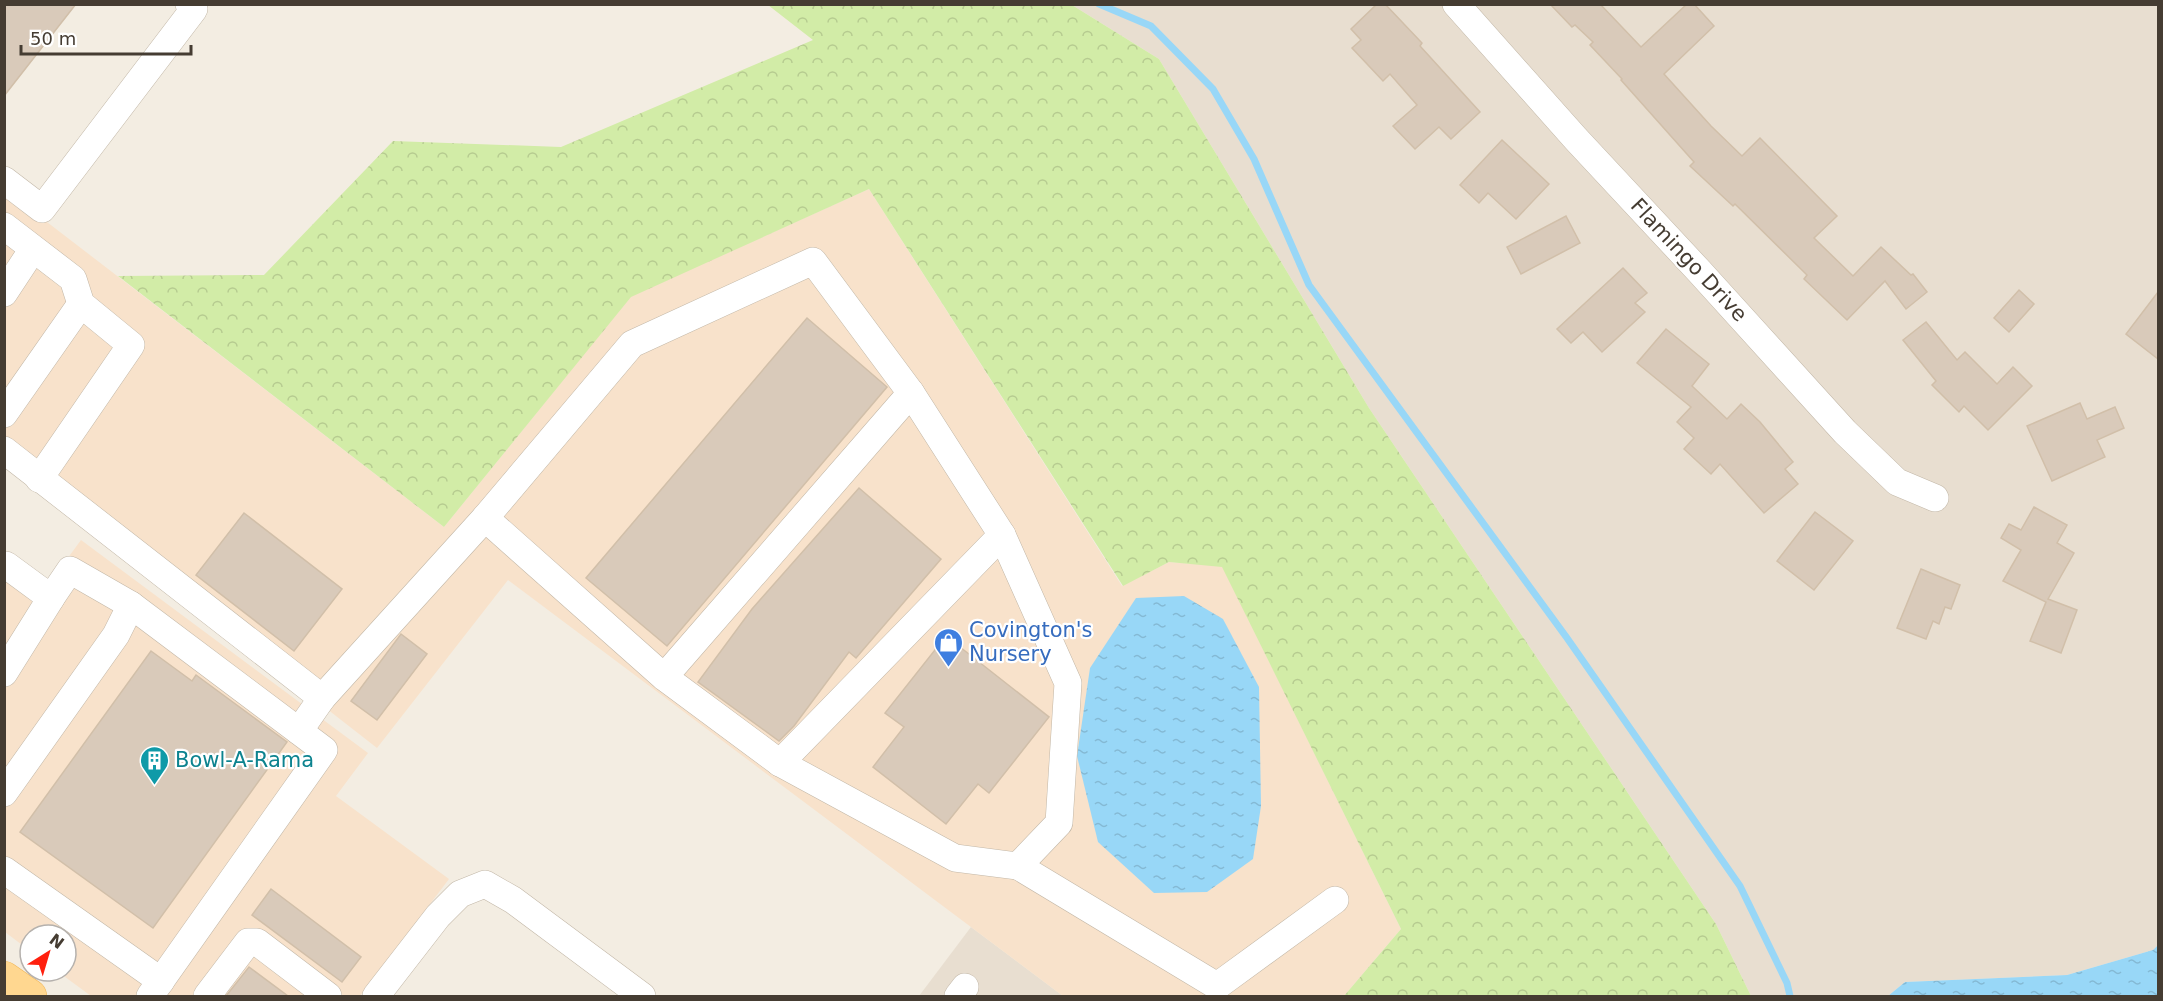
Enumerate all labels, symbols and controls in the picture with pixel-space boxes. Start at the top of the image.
scale bar [21,18,190,56]
text: 50 m [30,28,76,49]
street label: Flamingo Drive [1626,194,1752,326]
place label: Covington's Nursery [969,618,1093,666]
shop icon: Covington's Nursery [932,626,964,668]
building icon: Bowl-A-Rama [138,744,170,786]
place label: Bowl-A-Rama [175,748,314,772]
north arrow [18,923,78,983]
text: N [46,930,68,953]

